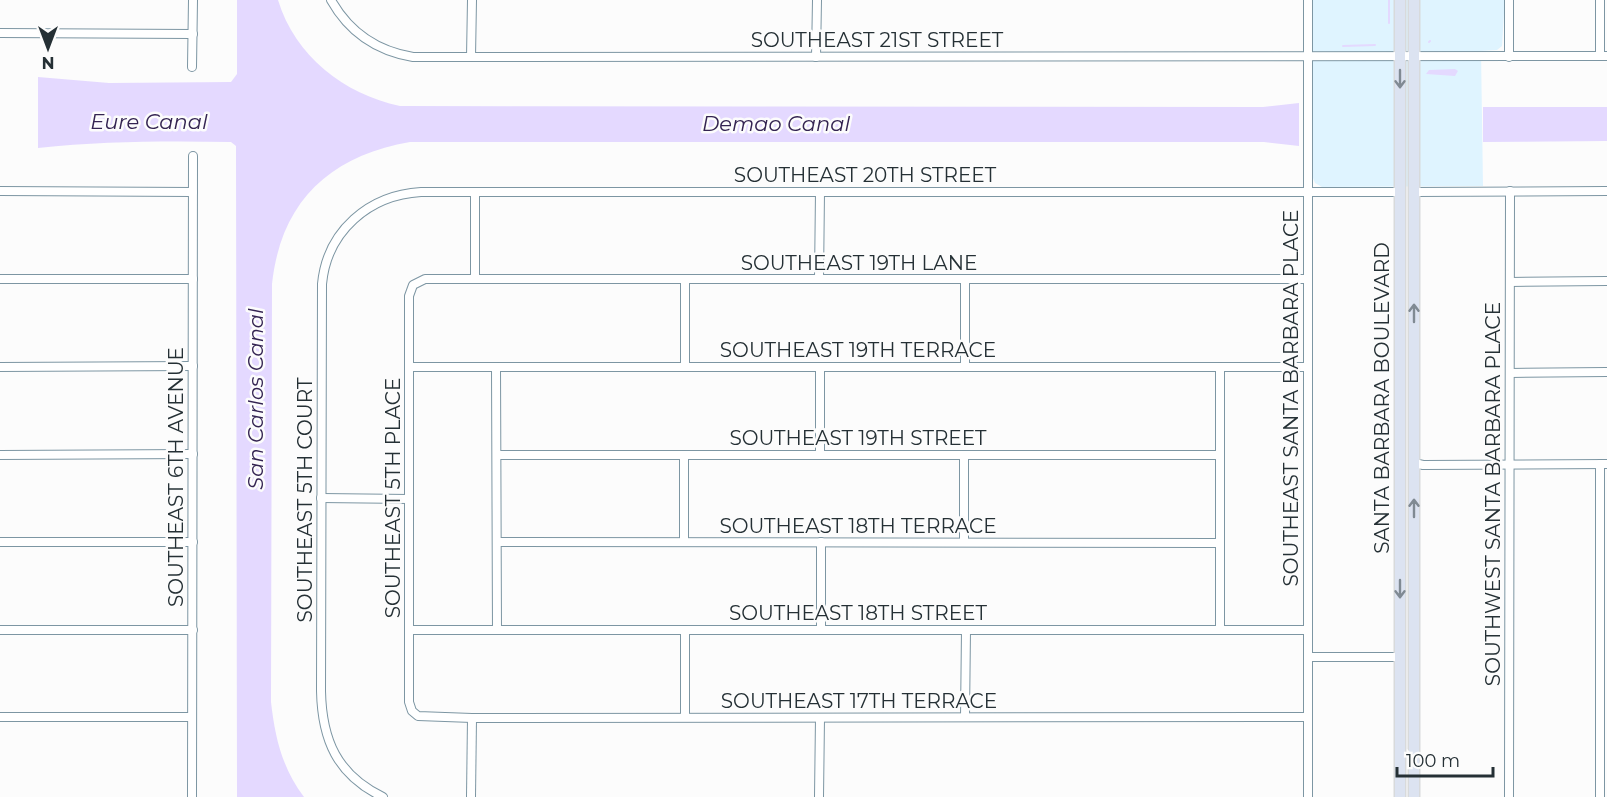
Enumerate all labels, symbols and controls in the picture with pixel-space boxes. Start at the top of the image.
north arrow [18,18,78,78]
street label: SOUTHEAST 21ST STREET [751,28,1004,52]
text: N [42,53,54,72]
one-way arrow [1394,69,1406,89]
water label: Eure Canal [90,109,208,134]
water label: Demao Canal [702,111,850,136]
street label: SOUTHEAST 20TH STREET [734,163,997,187]
street label: SOUTHEAST SANTA BARBARA PLACE [1279,210,1303,587]
street label: SANTA BARBARA BOULEVARD [1370,242,1394,554]
street label: SOUTHEAST 19TH LANE [741,251,977,275]
street label: SOUTHWEST SANTA BARBARA PLACE [1481,302,1505,686]
one-way arrow [1408,303,1420,323]
water label: San Carlos Canal [243,308,268,490]
street label: SOUTHEAST 19TH TERRACE [720,338,996,362]
street label: SOUTHEAST 6TH AVENUE [164,347,188,607]
street label: SOUTHEAST 5TH COURT [293,377,317,622]
street label: SOUTHEAST 5TH PLACE [381,378,405,618]
street label: SOUTHEAST 19TH STREET [729,426,987,450]
one-way arrow [1408,498,1420,518]
street label: SOUTHEAST 18TH TERRACE [719,514,997,538]
one-way arrow [1394,579,1406,599]
street label: SOUTHEAST 18TH STREET [729,601,987,625]
street label: SOUTHEAST 17TH TERRACE [721,689,997,713]
scale bar [1397,740,1493,778]
text: 100 m [1406,750,1460,772]

